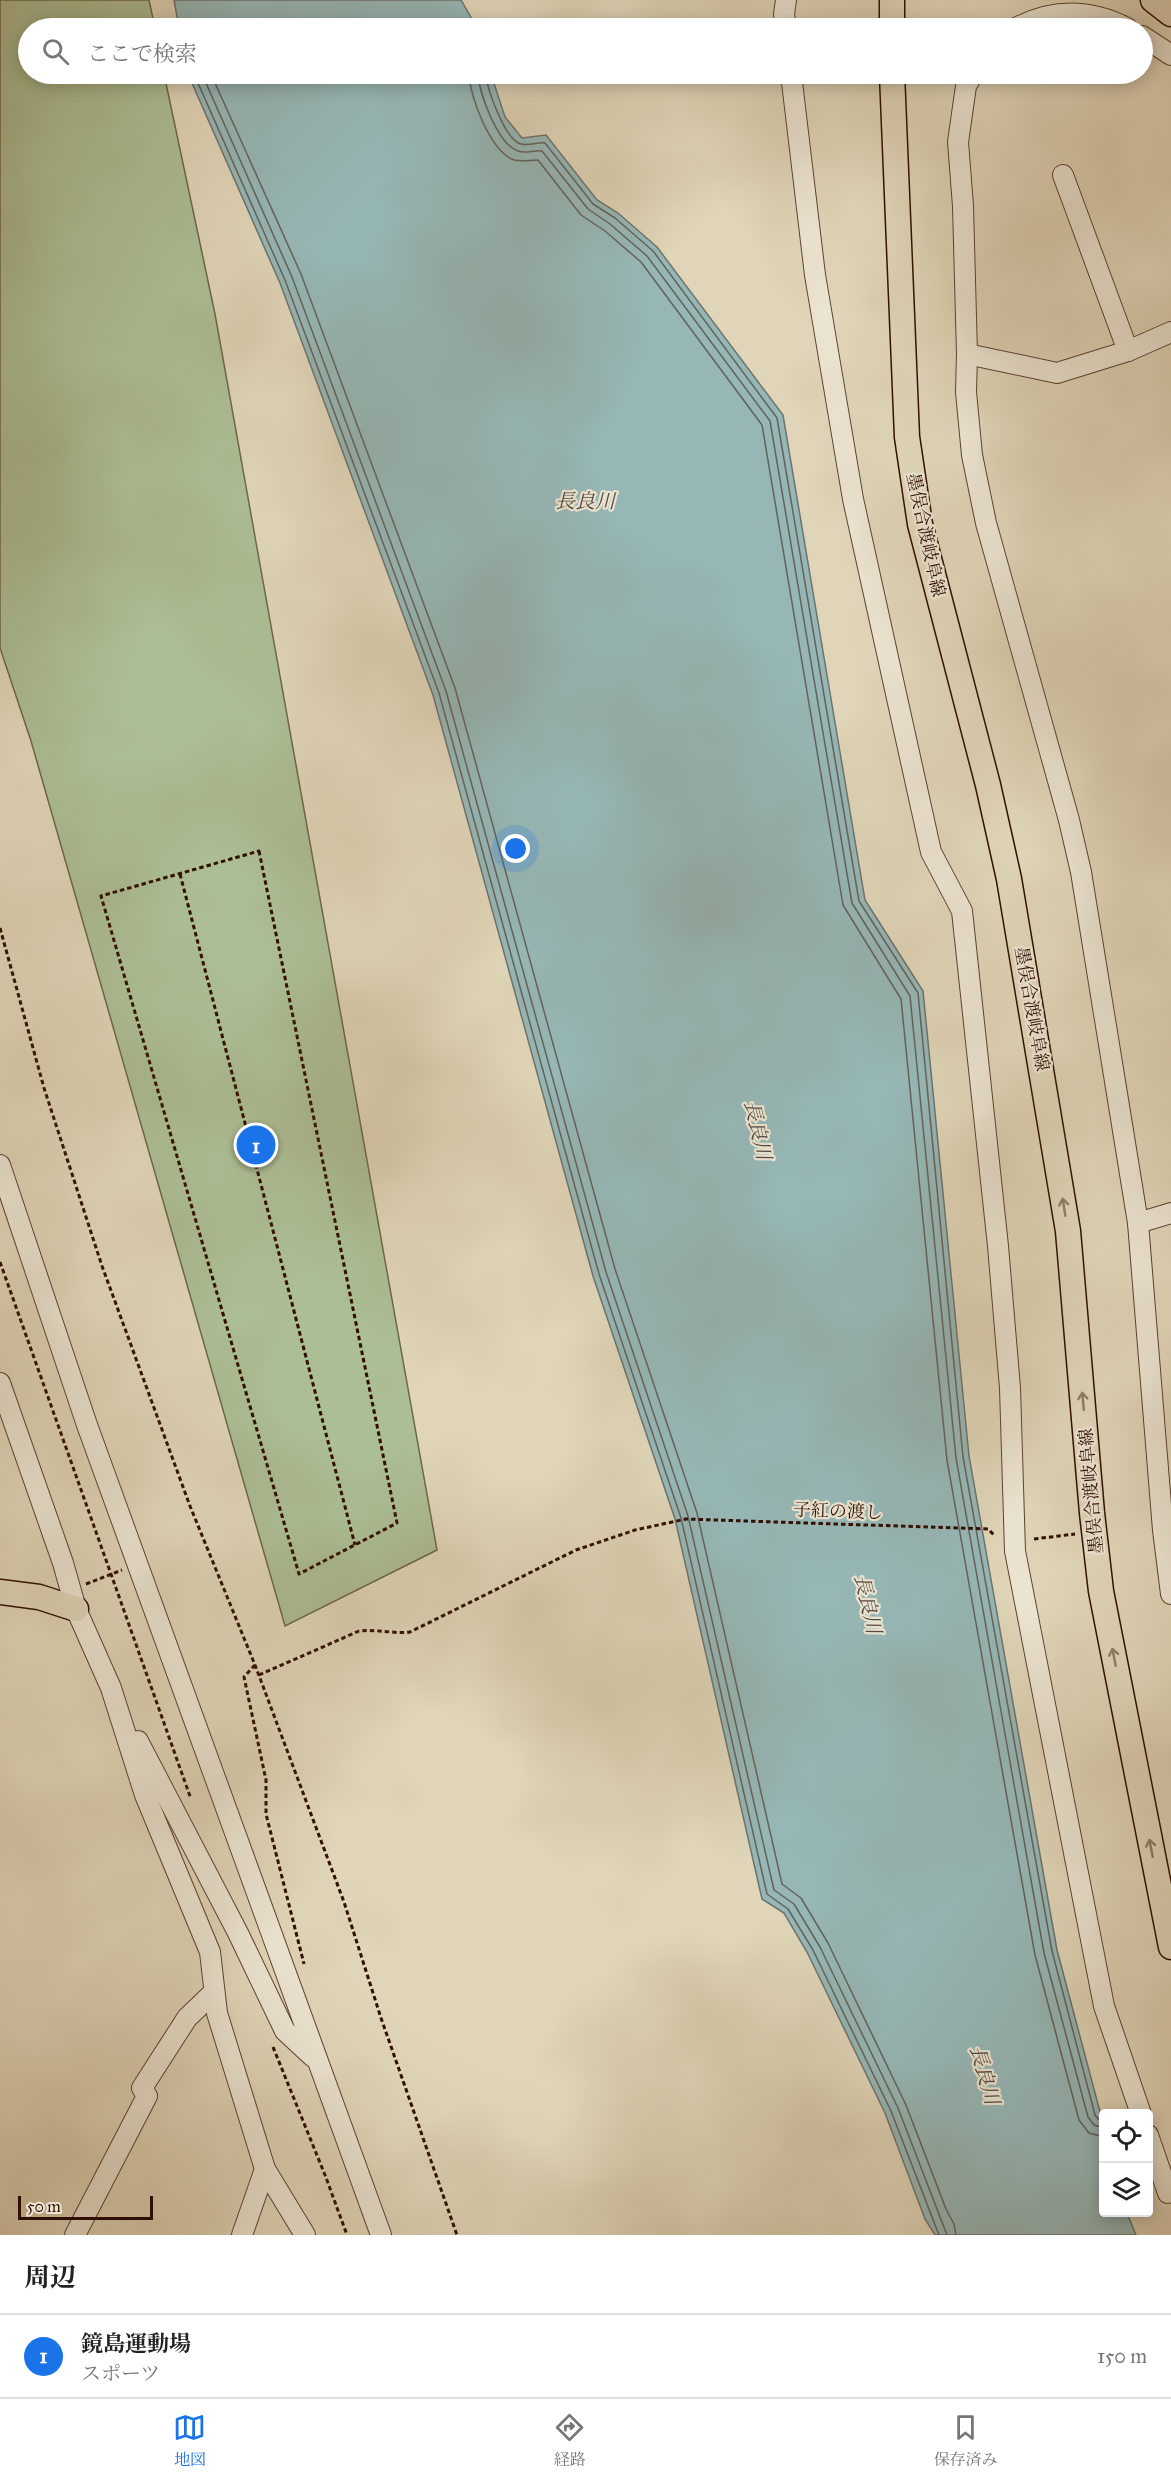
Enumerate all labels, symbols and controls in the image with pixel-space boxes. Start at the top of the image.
search box [18,18,1153,84]
icon: search [39,35,72,68]
text: ここで検索 [87,40,197,67]
street label: 墨俣合渡岐阜線 [902,471,950,599]
water label: 長良川 [555,489,617,513]
your location [501,834,530,863]
street label: 墨俣合渡岐阜線 [1010,945,1054,1073]
water label: 長良川 [740,1098,777,1164]
pin: 1 [236,1122,276,1168]
one-way arrow [1059,1197,1070,1217]
one-way arrow [1077,1391,1088,1411]
street label: 墨俣合渡岐阜線 [1075,1427,1107,1555]
street label: 子紅の渡し [793,1498,883,1524]
water label: 長良川 [850,1572,887,1638]
one-way arrow [1108,1647,1119,1667]
one-way arrow [1145,1839,1156,1858]
water label: 長良川 [965,2043,1005,2109]
map controls [1099,2109,1153,2217]
button: locate [1099,2109,1153,2163]
button: layers [1099,2163,1153,2217]
scale bar [18,2193,153,2220]
text: 50 m [27,2197,61,2216]
text: 周辺 [24,2261,76,2293]
text: 鏡島運動場 [81,2330,191,2357]
text: 1 [40,2344,47,2368]
text: 150 m [1097,2344,1147,2368]
text: スポーツ [81,2361,160,2385]
tab: 地図 [173,2411,206,2470]
tab: 経路 [553,2411,586,2470]
tab: 保存済み [933,2411,997,2470]

